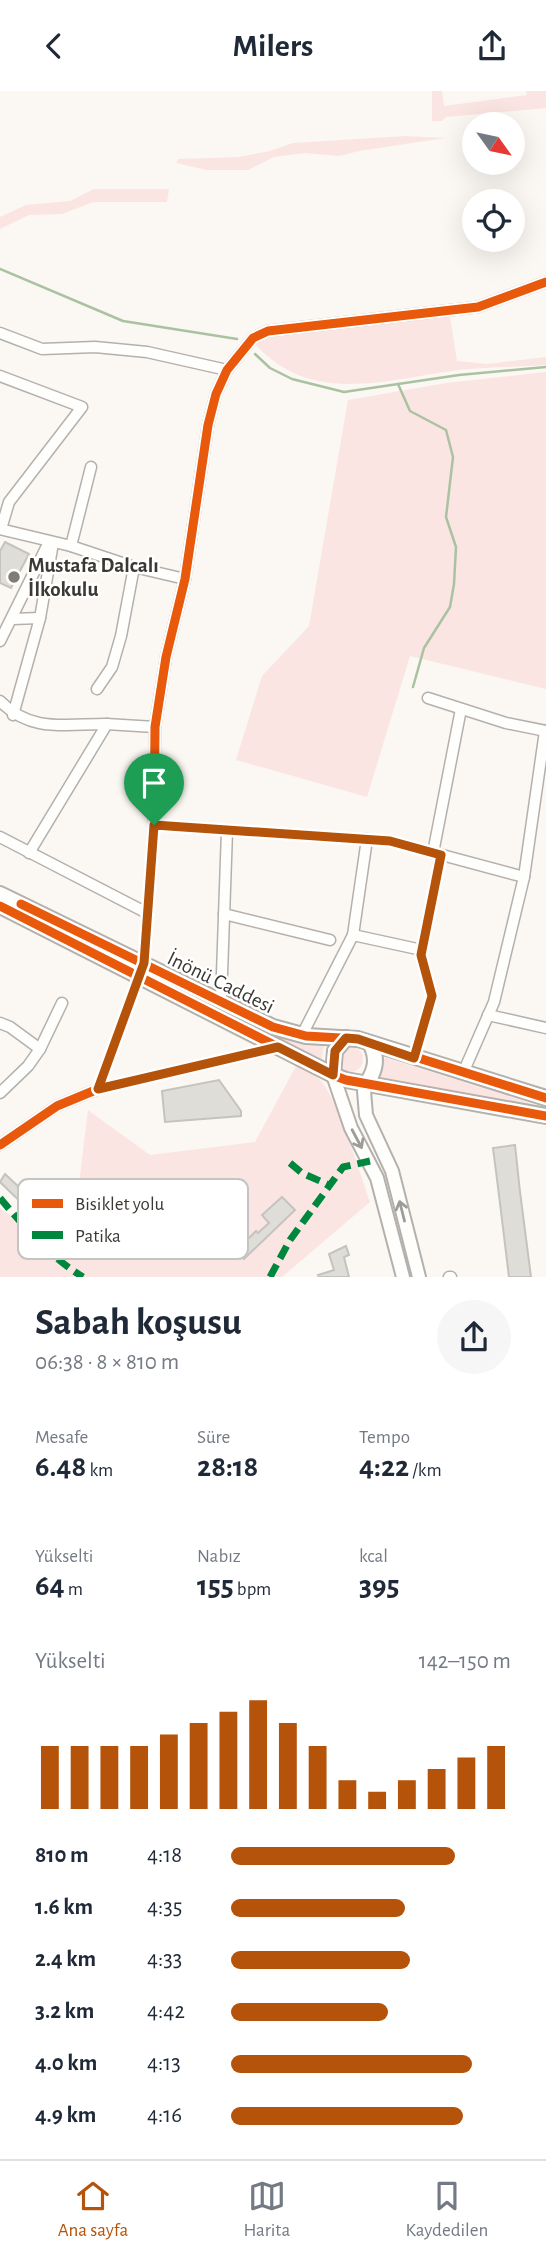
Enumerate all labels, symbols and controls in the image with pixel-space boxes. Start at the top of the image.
icon: back [35,27,73,65]
icon: share [473,27,511,65]
text: Milers [233,30,313,62]
north arrow [462,112,525,175]
map controls [462,112,525,252]
button: locate [462,189,525,252]
place label: Mustafa Dalcalı İlkokulu [28,555,159,600]
marker: Mustafa Dalcalı İlkokulu [6,569,22,585]
pin [124,753,184,825]
icon: arrive [135,764,173,802]
street label: İnönü Caddesi [164,947,278,1017]
one-way arrow [351,1128,365,1149]
legend [18,1179,248,1259]
text: Bisiklet yolu [75,1195,165,1214]
one-way arrow [395,1200,408,1223]
text: Patika [75,1227,121,1246]
button: share [437,1300,511,1374]
text: Sabah koşusu [35,1304,242,1342]
text: 06:38 · 8 × 810 m [35,1351,179,1374]
text: Mesafe [35,1428,88,1447]
text: Süre [197,1428,230,1447]
text: Tempo [359,1428,410,1447]
text: 6.48 [35,1452,86,1482]
text: 28:18 [197,1452,258,1482]
text: 4:22 [359,1452,409,1482]
text: km [86,1461,113,1480]
text: /km [409,1461,442,1480]
text: Yükselti [35,1547,93,1566]
text: Nabız [197,1547,241,1566]
text: kcal [359,1547,388,1566]
text: 64 [35,1571,65,1601]
text: 155 [197,1571,234,1601]
text: 395 [359,1571,399,1601]
text: m [65,1580,83,1599]
text: bpm [234,1580,271,1599]
text: Yükselti [35,1650,106,1673]
text: 142–150 m [419,1650,511,1673]
text: 810 m [35,1844,89,1867]
text: 4:18 [147,1844,182,1867]
text: 1.6 km [35,1896,93,1919]
text: 4:35 [147,1896,182,1919]
text: 2.4 km [35,1948,96,1971]
text: 4:33 [147,1948,182,1971]
text: 3.2 km [35,2000,94,2023]
text: 4:42 [147,2000,185,2023]
text: 4.0 km [35,2052,97,2075]
text: 4:13 [147,2052,181,2075]
text: 4.9 km [35,2104,96,2127]
text: 4:16 [147,2104,182,2127]
tab: Ana sayfa [58,2177,128,2242]
tab: Harita [243,2177,290,2242]
tab: Kaydedilen [405,2177,488,2242]

